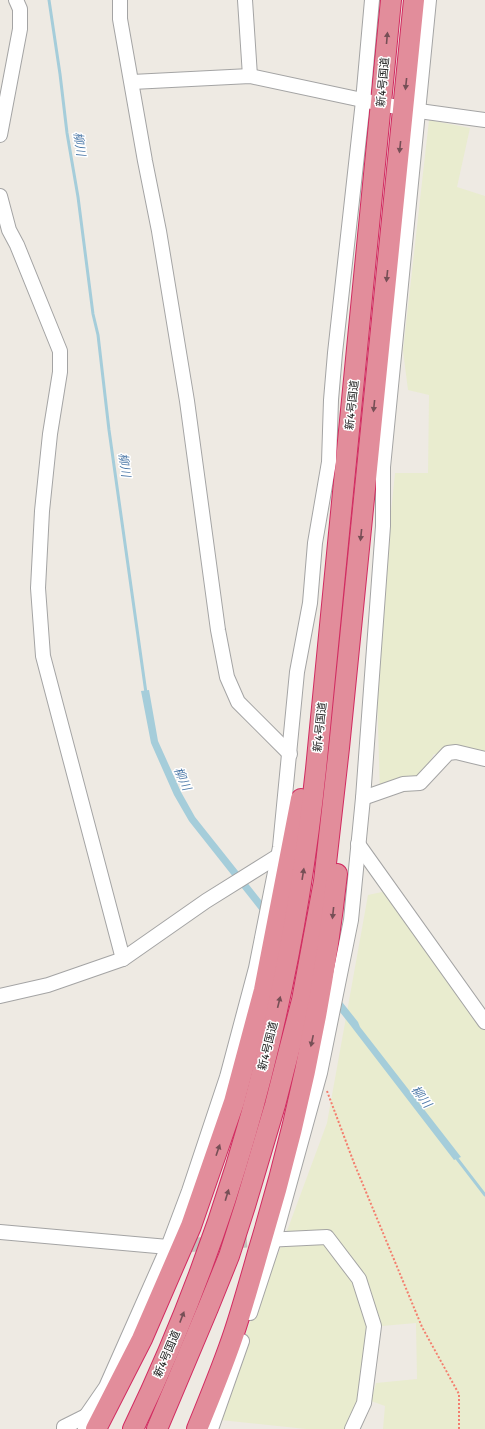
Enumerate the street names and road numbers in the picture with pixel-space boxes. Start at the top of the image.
street label: 新4号国道 [374,57,392,107]
street label: 新4号国道 [343,379,361,431]
street label: 新4号国道 [311,701,329,753]
street label: 新4号国道 [256,1020,280,1072]
street label: 新4号国道 [151,1328,183,1380]

